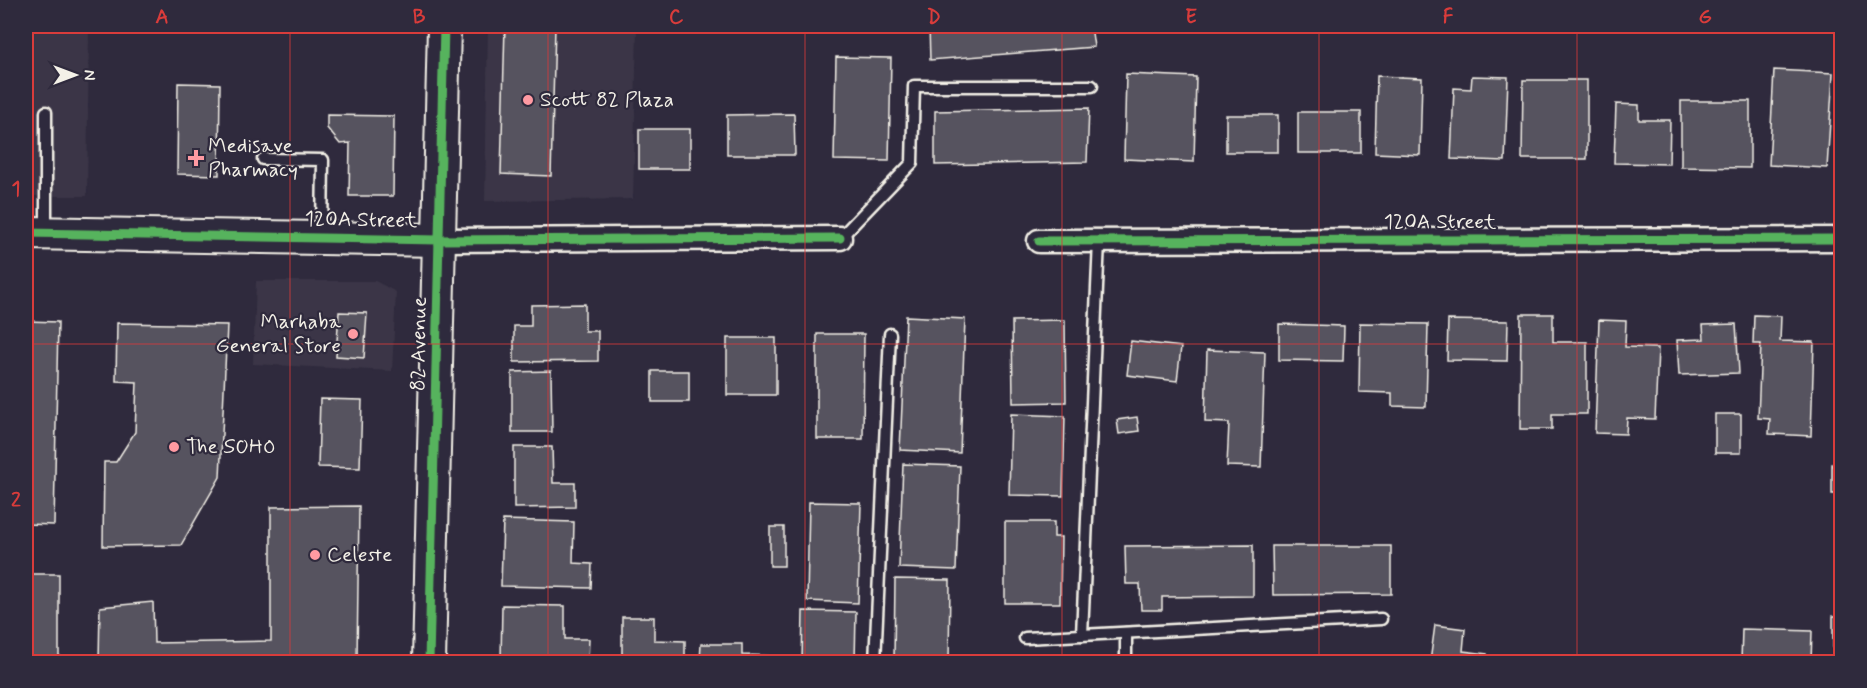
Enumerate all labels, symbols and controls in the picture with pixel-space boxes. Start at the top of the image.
text: A [155,4,169,31]
text: B [413,4,426,31]
text: C [669,4,684,31]
text: D [927,4,941,31]
text: E [1185,4,1197,31]
text: F [1443,4,1454,31]
text: G [1698,4,1712,31]
north arrow [45,45,105,105]
text: N [78,70,99,80]
place label: Scott 82 Plaza [540,86,674,114]
marker: Scott 82 Plaza [521,93,535,107]
place label: Medisave Pharmacy [208,132,298,184]
marker: Medisave Pharmacy [189,151,203,165]
text: 1 [12,176,20,203]
street label: 120A Street [304,205,418,235]
street label: 120A Street [1384,208,1497,236]
street label: 82 Avenue [404,297,434,391]
place label: Marhaba General Store [216,308,341,360]
marker: Marhaba General Store [346,327,360,341]
place label: The SOHO [186,433,276,461]
marker: The SOHO [167,440,181,454]
text: 2 [11,487,21,514]
place label: Celeste [327,541,392,569]
marker: Celeste [308,548,322,562]

